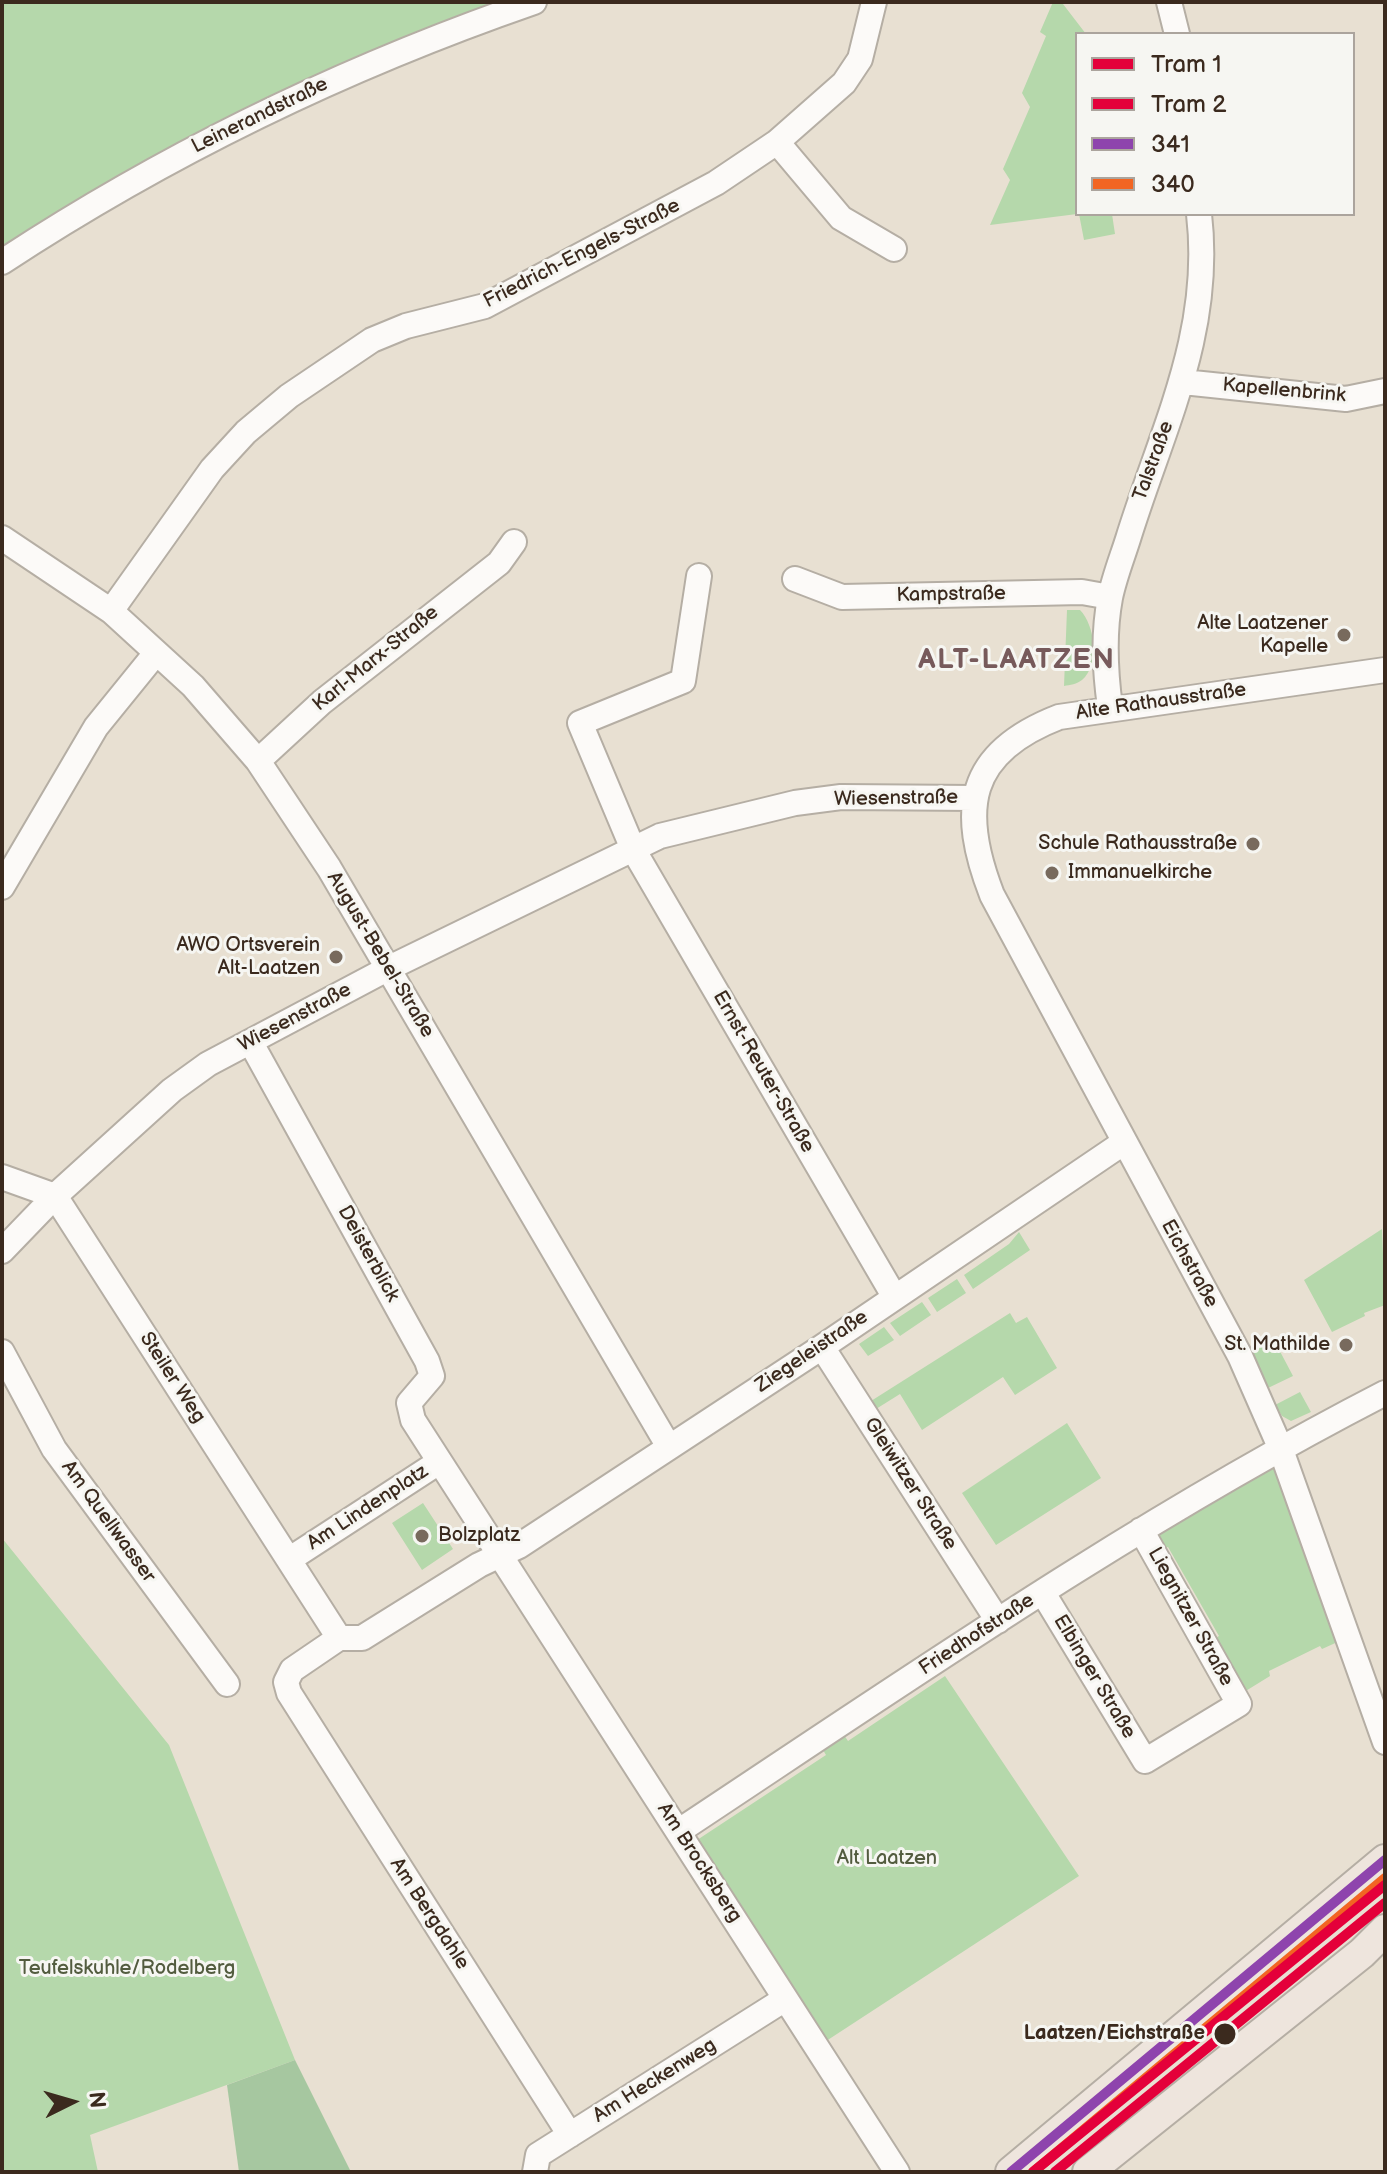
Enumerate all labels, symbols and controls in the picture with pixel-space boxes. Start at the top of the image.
legend [1075,32,1355,216]
text: Tram 1 [1151,50,1222,79]
street label: Leinerandstraße [188,73,332,159]
text: Tram 2 [1151,90,1226,119]
text: 341 [1151,130,1190,159]
text: 340 [1151,170,1195,199]
street label: Friedrich-Engels-Straße [480,194,684,314]
street label: Kapellenbrink [1221,374,1347,408]
street label: Talstraße [1129,418,1179,504]
street label: Kampstraße [896,582,1006,608]
street label: Karl-Marx-Straße [308,601,444,717]
place label: Alte Laatzener Kapelle [1197,612,1328,659]
marker: Alte Laatzener Kapelle [1335,626,1353,644]
district label: ALT-LAATZEN [918,644,1116,678]
street label: Alte Rathausstraße [1074,678,1248,726]
street label: Wiesenstraße [834,786,958,812]
place label: Schule Rathausstraße [1038,832,1237,856]
marker: Schule Rathausstraße [1244,835,1262,853]
place label: Immanuelkirche [1068,861,1212,885]
marker: Immanuelkirche [1043,864,1061,882]
street label: August-Bebel-Straße [321,868,439,1042]
place label: AWO Ortsverein Alt-Laatzen [177,934,320,981]
marker: AWO Ortsverein Alt-Laatzen [327,948,345,966]
street label: Wiesenstraße [235,978,355,1058]
street label: Ernst-Reuter-Straße [707,987,819,1157]
street label: Deisterblick [332,1202,404,1306]
street label: Eichstraße [1155,1216,1223,1312]
street label: Ziegeleistraße [751,1306,873,1398]
street label: Steiler Weg [134,1328,210,1428]
place label: St. Mathilde [1224,1333,1330,1357]
marker: St. Mathilde [1337,1336,1355,1354]
street label: Gleiwitzer Straße [858,1413,962,1555]
street label: Am Quellwasser [56,1456,160,1588]
street label: Am Lindenplatz [303,1460,433,1556]
place label: Bolzplatz [438,1524,520,1548]
marker: Bolzplatz [413,1527,431,1545]
street label: Liegnitzer Straße [1142,1543,1238,1691]
street label: Friedhofstraße [915,1589,1039,1681]
street label: Elbinger Straße [1048,1611,1140,1743]
street label: Am Brocksberg [651,1799,747,1927]
park label: Alt Laatzen [837,1847,937,1871]
street label: Am Bergdahle [384,1854,474,1974]
park label: Teufelskuhle/Rodelberg [19,1957,235,1981]
marker: Laatzen/Eichstraße [1212,2021,1238,2047]
place label: Laatzen/Eichstraße [1024,2022,1205,2046]
street label: Am Heckenweg [589,2034,721,2128]
north arrow [32,2062,112,2142]
text: N [82,2090,111,2109]

